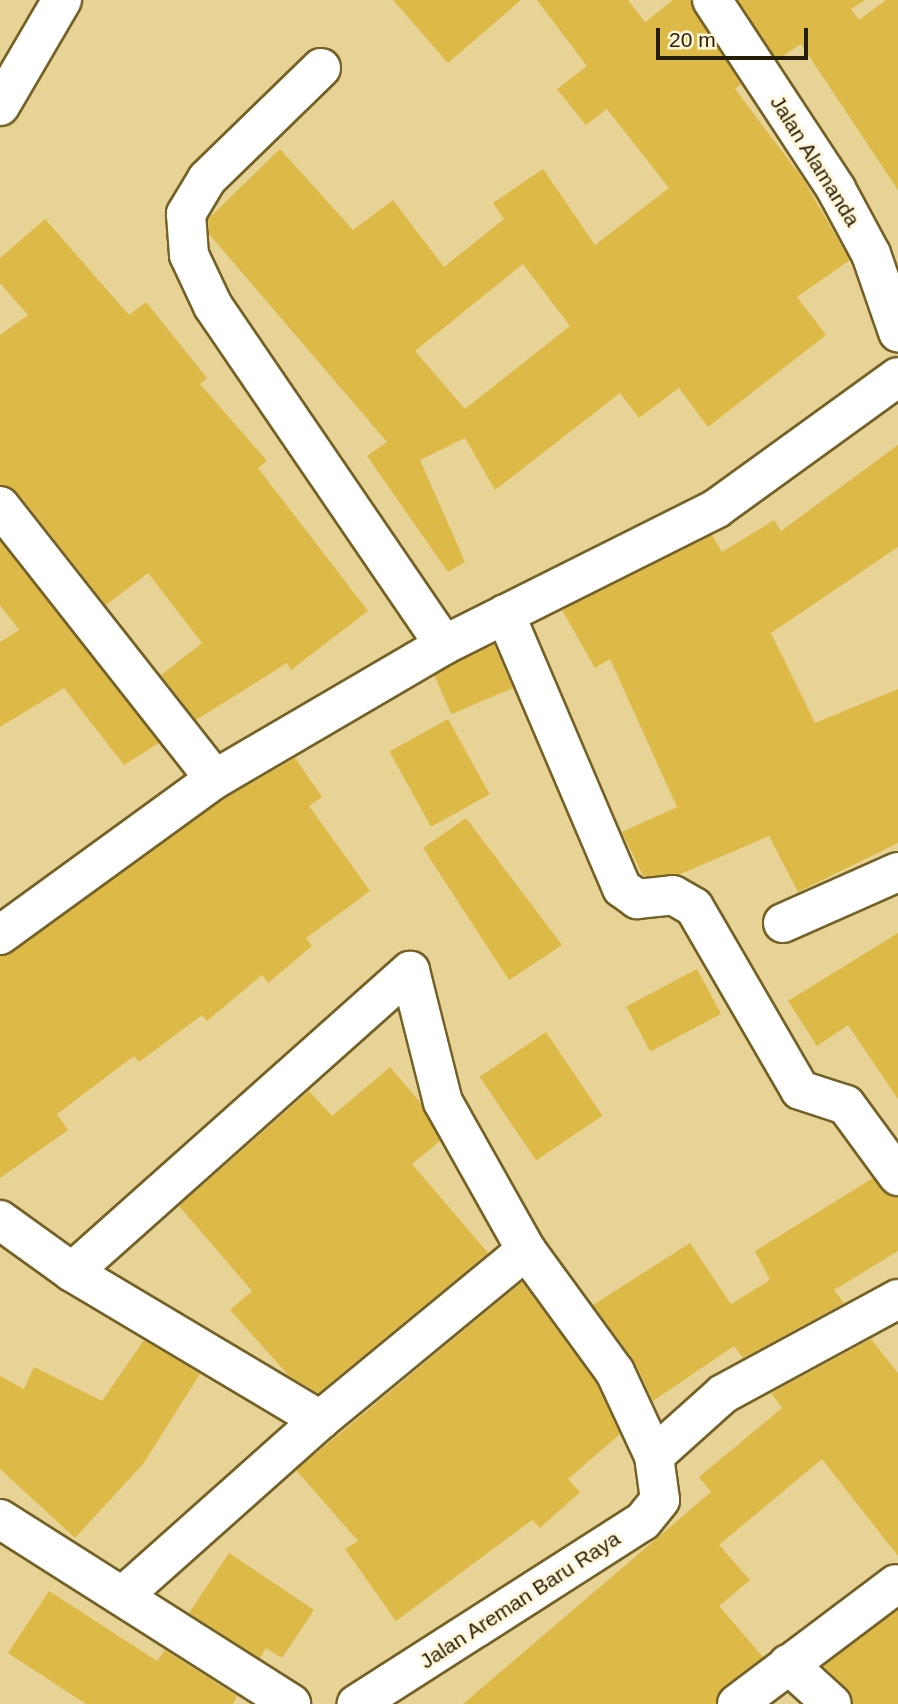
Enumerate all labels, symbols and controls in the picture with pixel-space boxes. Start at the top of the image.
scale bar [660,14,812,58]
text: 20 m [669,28,716,51]
street label: Jalan Alamanda [764,90,866,232]
street label: Jalan Areman Baru Raya [415,1526,625,1674]

